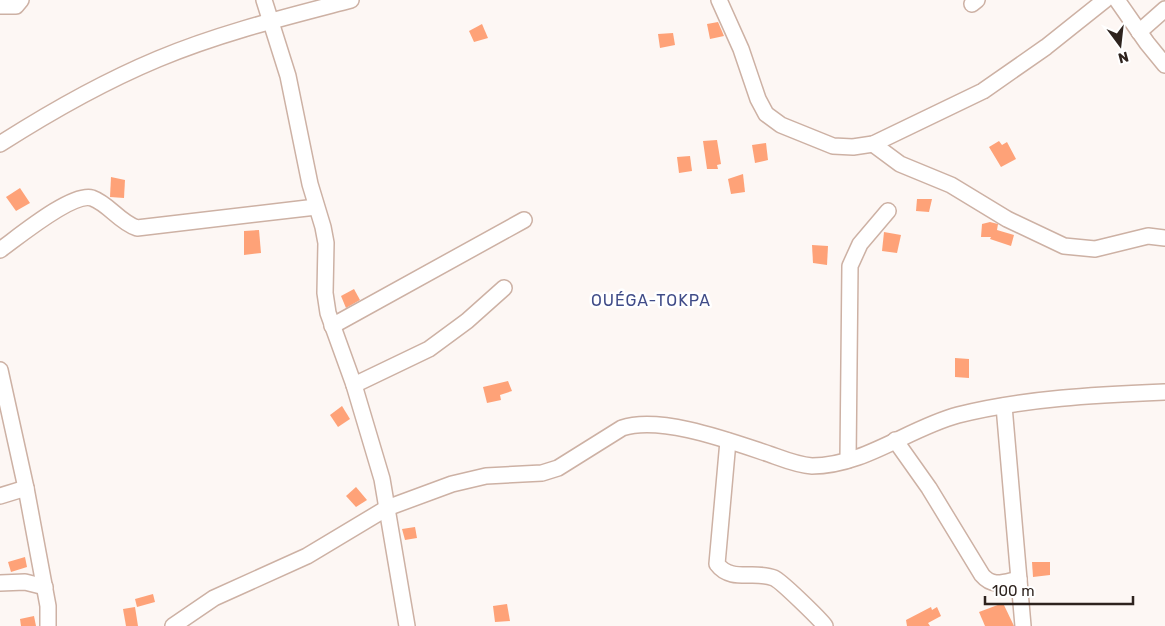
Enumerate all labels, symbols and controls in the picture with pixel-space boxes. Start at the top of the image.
north arrow [1095,20,1145,70]
text: N [1116,48,1130,67]
district label: OUÉGA-TOKPA [591,291,711,310]
scale bar [985,574,1132,606]
text: 100 m [992,582,1034,600]

